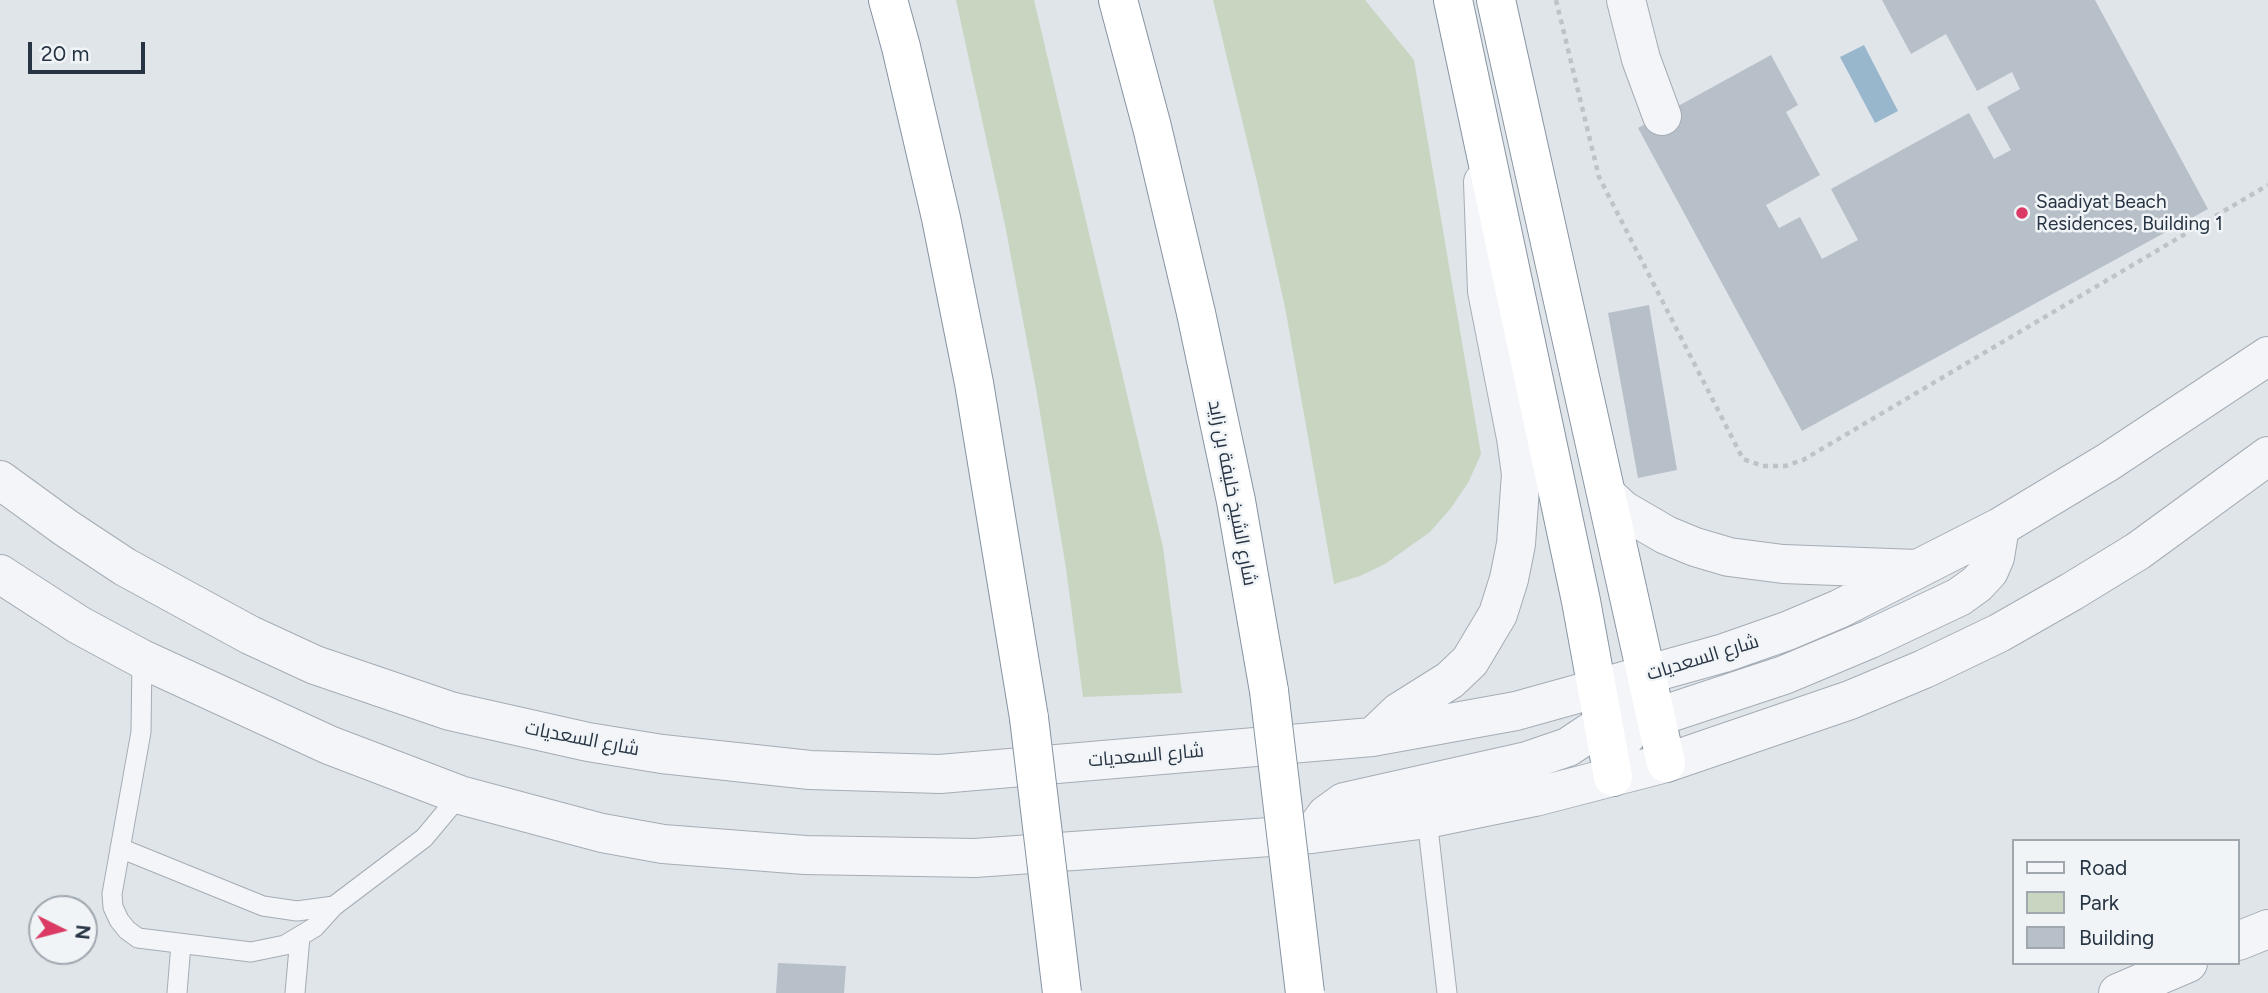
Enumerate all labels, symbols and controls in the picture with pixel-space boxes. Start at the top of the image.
scale bar [32,28,149,72]
text: 20 m [41,41,89,66]
place label: Saadiyat Beach Residences, Building 1 [2036,191,2223,235]
marker: Saadiyat Beach Residences, Building 1 [2014,205,2030,221]
street label: شارع الشيخ خليفة بن زايد [1203,398,1261,588]
street label: شارع السعديات [1644,630,1762,686]
street label: شارع السعديات [523,717,641,761]
street label: شارع السعديات [1087,740,1205,772]
legend [2012,839,2240,965]
text: Road [2079,855,2127,880]
text: Park [2079,890,2119,915]
north arrow [28,895,98,965]
text: N [70,924,95,941]
text: Building [2079,925,2154,950]

